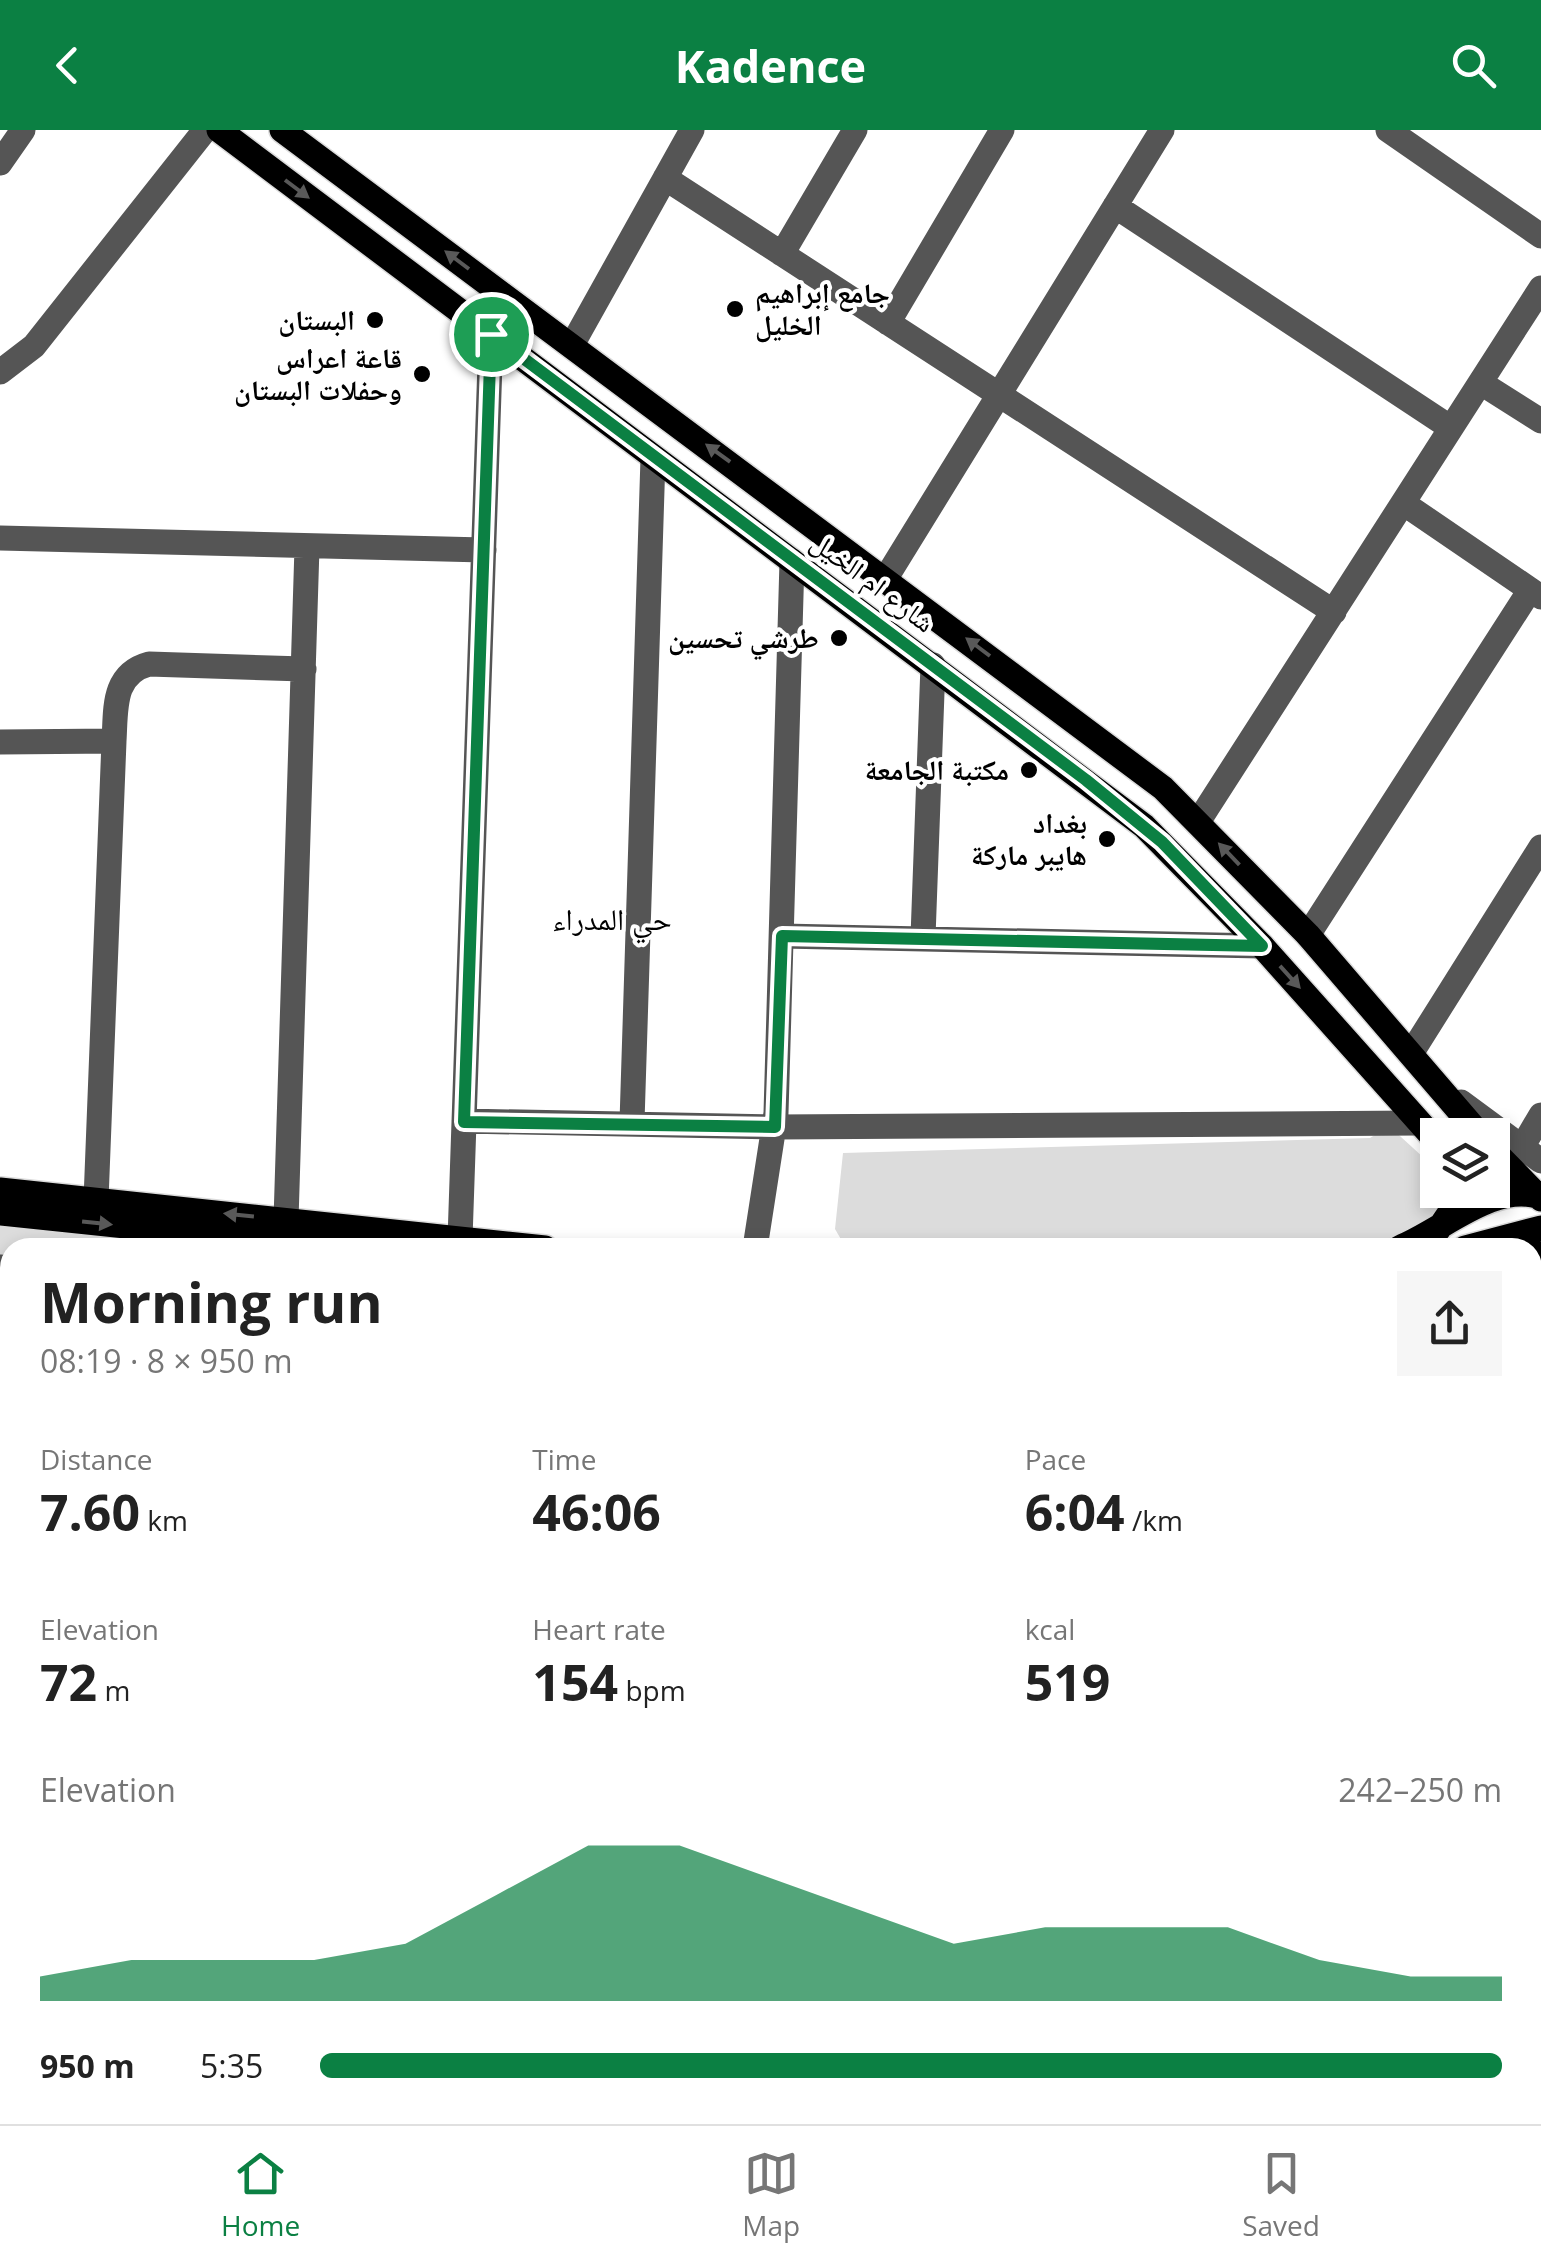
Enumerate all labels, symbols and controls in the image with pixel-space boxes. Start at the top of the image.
text: Kadence [675,35,866,96]
icon: back [40,38,95,93]
icon: search [1446,38,1501,93]
one-way arrow [284,178,310,198]
one-way arrow [444,250,470,270]
place label: جامع إبراهيم الخليل [755,273,890,343]
pin [449,292,534,377]
marker: جامع إبراهيم الخليل [724,298,746,320]
place label: البستان [278,300,355,338]
icon: arrive [464,307,519,362]
marker: البستان [364,309,386,331]
place label: قاعة اعراس وحفلات البستان [234,338,402,408]
marker: قاعة اعراس وحفلات البستان [411,363,433,385]
one-way arrow [705,443,731,463]
street label: شارع ام الخيل [803,522,943,641]
place label: طرشي تحسين [668,618,819,661]
marker: طرشي تحسين [828,627,850,649]
one-way arrow [965,638,991,658]
place label: مكتبة الجامعة [865,750,1009,788]
marker: مكتبة الجامعة [1018,759,1040,781]
place label: بغداد هايبر ماركة [971,803,1087,873]
marker: بغداد هايبر ماركة [1096,828,1118,850]
one-way arrow [1217,842,1241,866]
district label: حي المدراء [552,898,672,944]
one-way arrow [1278,964,1300,989]
map controls [1420,1118,1510,1208]
button: layers [1420,1118,1510,1208]
one-way arrow [223,1207,254,1223]
one-way arrow [82,1215,113,1231]
text: Morning run [40,1264,383,1339]
button: share [1397,1271,1502,1376]
text: 08:19 · 8 × 950 m [40,1339,293,1382]
text: Distance [40,1440,153,1478]
text: Time [532,1440,596,1478]
text: Pace [1025,1440,1086,1478]
text: 7.60 [40,1478,140,1546]
text: 46:06 [532,1478,661,1546]
text: 6:04 [1025,1478,1125,1546]
text: km [140,1501,188,1539]
text: /km [1125,1501,1183,1539]
text: Elevation [40,1610,159,1648]
text: Heart rate [532,1610,666,1648]
text: kcal [1025,1610,1075,1648]
text: 72 [40,1648,97,1716]
text: 154 [532,1648,618,1716]
text: 519 [1025,1648,1110,1716]
text: m [97,1671,130,1709]
text: bpm [618,1671,686,1709]
text: Elevation [40,1768,176,1811]
text: 242–250 m [1338,1768,1502,1811]
text: 950 m [40,2044,135,2087]
text: 5:35 [200,2044,263,2087]
tab: Home [221,2146,300,2244]
tab: Map [742,2146,800,2244]
tab: Saved [1242,2146,1320,2244]

